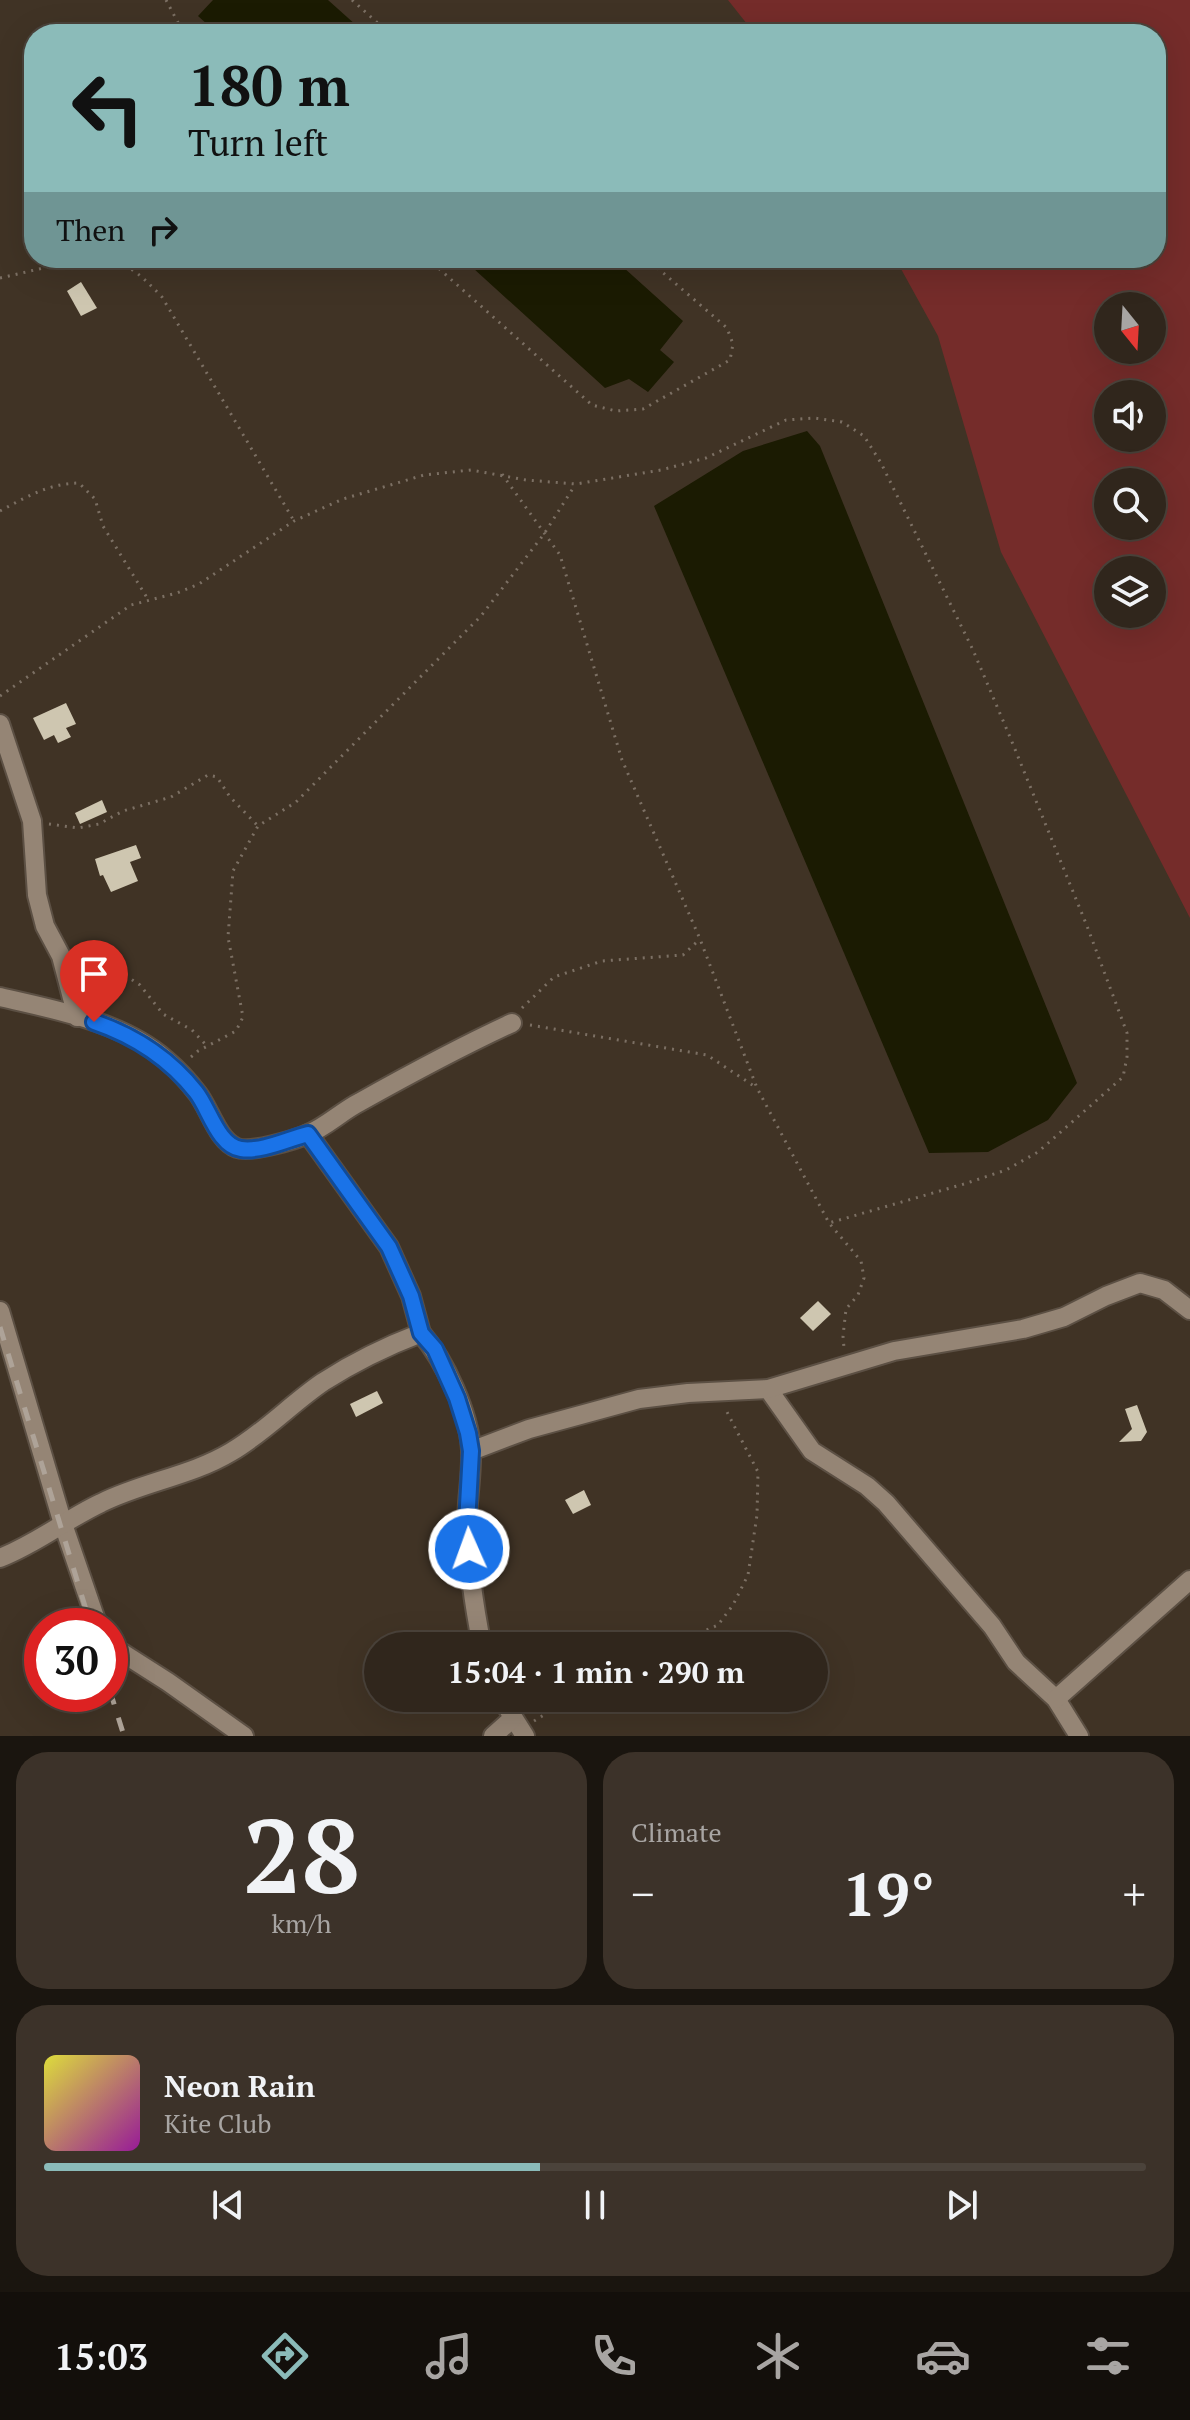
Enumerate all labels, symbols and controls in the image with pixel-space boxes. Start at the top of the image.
text: 180 m [188,48,350,122]
icon: left [56,56,160,160]
text: Turn left [188,119,328,166]
icon: right [141,208,185,252]
text: Then [56,210,125,250]
north arrow [1094,292,1166,364]
map controls [1094,292,1166,628]
button: sound [1094,380,1166,452]
button: search [1094,468,1166,540]
button: layers [1094,556,1166,628]
pin [60,940,128,1022]
icon: arrive [72,952,116,996]
position arrow [427,1507,511,1591]
speed limit sign: 30 [24,1608,128,1712]
text: 15:04 · 1 min · 290 m [448,1652,744,1692]
text: 28 [243,1785,360,1923]
text: Climate [631,1815,722,1849]
text: 19° [842,1854,935,1933]
text: − [631,1864,654,1923]
text: + [1123,1864,1146,1923]
text: km/h [271,1906,332,1940]
text: Neon Rain [164,2066,315,2106]
text: Kite Club [164,2106,271,2140]
icon: previous [206,2183,250,2227]
icon: pause [573,2183,617,2227]
icon: next [940,2183,984,2227]
icon: directions [257,2328,313,2384]
icon: music [421,2328,477,2384]
icon: phone [586,2328,642,2384]
icon: climate [750,2328,806,2384]
icon: car [915,2328,971,2384]
icon: filters [1080,2328,1136,2384]
text: 15:03 [54,2333,148,2380]

